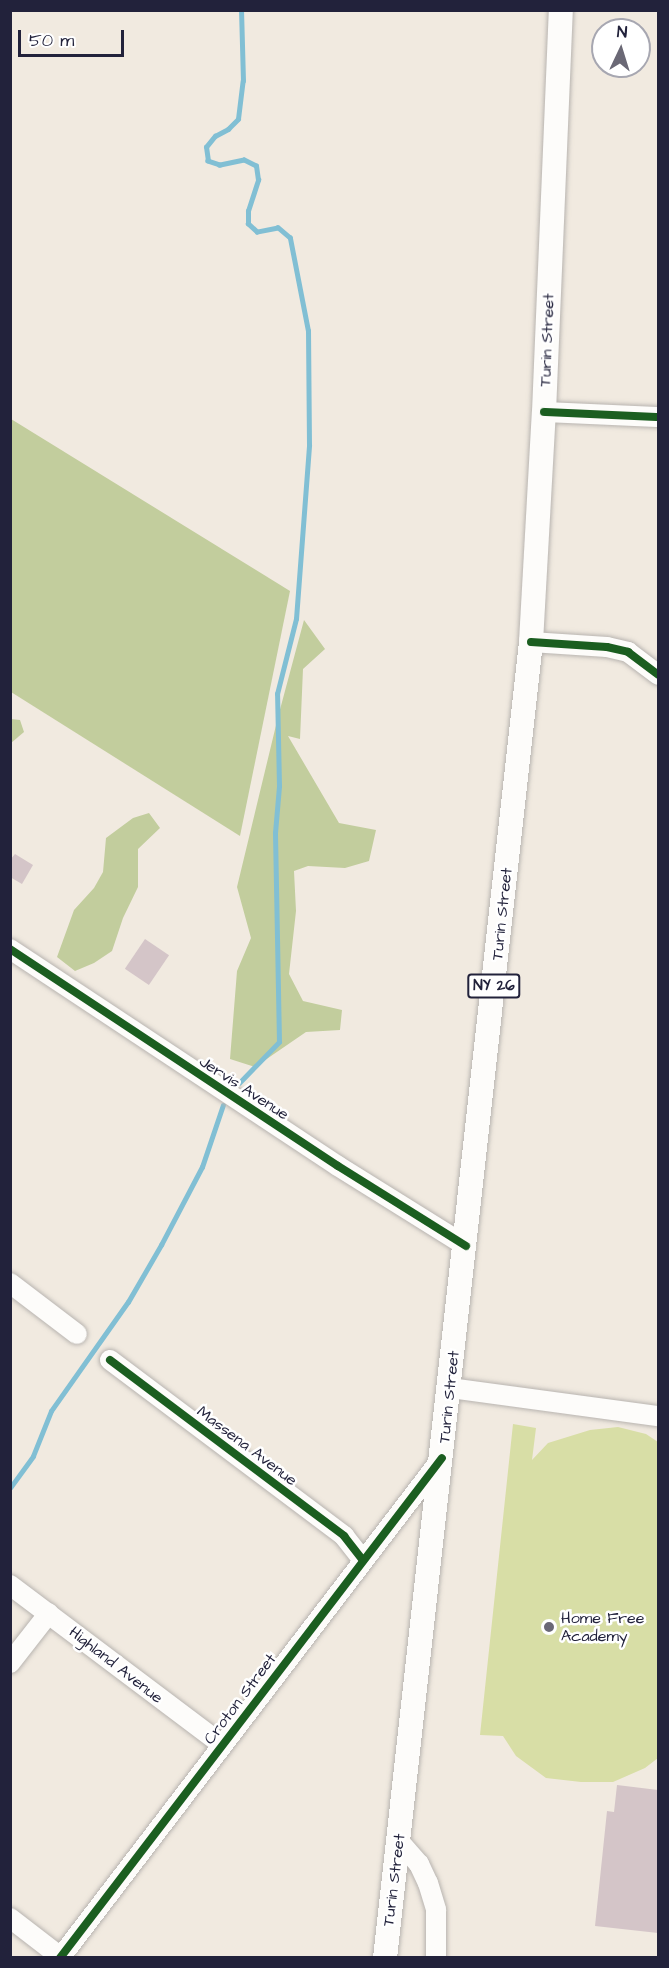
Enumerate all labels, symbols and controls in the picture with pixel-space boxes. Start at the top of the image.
scale bar [21,18,128,56]
north arrow [591,18,651,78]
text: N [616,21,628,43]
text: 50 m [29,28,74,53]
street label: Turin Street [536,293,558,387]
street label: Turin Street [488,867,516,961]
road number: NY 26 [467,974,521,998]
street label: Jervis Avenue [196,1052,292,1124]
street label: Turin Street [435,1350,463,1444]
street label: Massena Avenue [193,1402,301,1490]
place label: Home Free Academy [561,1608,644,1646]
marker: Home Free Academy [542,1620,556,1634]
street label: Highland Avenue [65,1622,167,1708]
street label: Croton Street [200,1650,280,1748]
street label: Turin Street [379,1833,409,1927]

